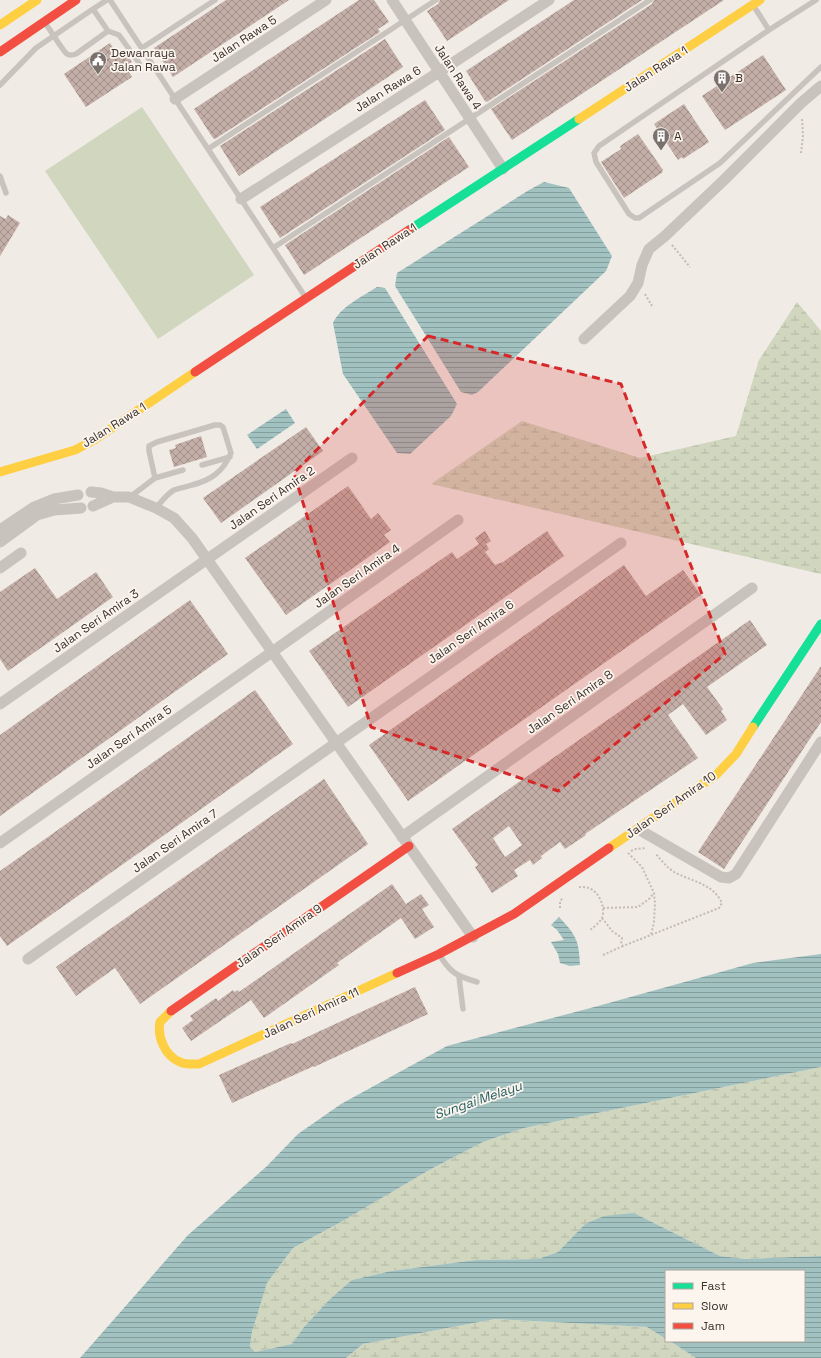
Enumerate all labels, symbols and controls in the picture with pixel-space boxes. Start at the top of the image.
street label: Jalan Rawa 5 [208,12,280,66]
street label: Jalan Rawa 4 [431,41,485,113]
street label: Jalan Rawa 1 [621,42,691,96]
place label: Dewanraya Jalan Rawa [111,45,176,75]
public building icon: Dewanraya Jalan Rawa [88,50,108,75]
street label: Jalan Rawa 6 [352,62,424,116]
building icon: B [712,68,732,93]
place label: B [735,70,743,86]
building icon: A [651,126,671,151]
place label: A [674,128,682,144]
street label: Jalan Rawa 1 [350,219,420,273]
street label: Jalan Rawa 1 [79,399,149,451]
street label: Jalan Seri Amira 2 [226,462,318,534]
street label: Jalan Seri Amira 4 [311,540,404,612]
street label: Jalan Seri Amira 3 [50,585,142,657]
street label: Jalan Seri Amira 6 [425,596,517,668]
street label: Jalan Seri Amira 8 [524,666,616,738]
street label: Jalan Seri Amira 5 [83,701,175,773]
street label: Jalan Seri Amira 10 [623,768,719,842]
street label: Jalan Seri Amira 7 [129,805,221,876]
street label: Jalan Seri Amira 9 [233,900,325,972]
street label: Jalan Seri Amira 11 [260,984,362,1042]
water label: Sungai Melayu [432,1077,525,1123]
legend [665,1270,805,1342]
text: Fast [701,1278,726,1294]
text: Slow [701,1298,728,1314]
text: Jam [701,1318,725,1334]

